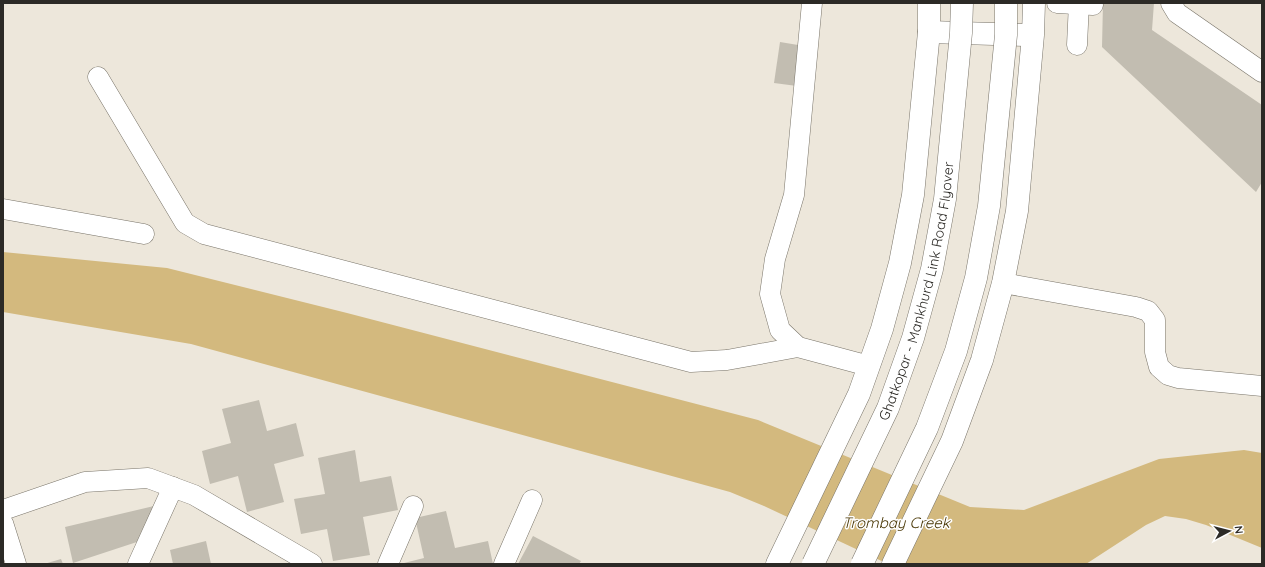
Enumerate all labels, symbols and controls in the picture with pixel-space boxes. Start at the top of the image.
street label: Ghatkopar - Mankhurd Link Road Flyover [874,160,958,423]
north arrow [1209,511,1249,551]
water label: Trombay Creek [842,513,952,532]
text: N [1231,525,1246,535]

